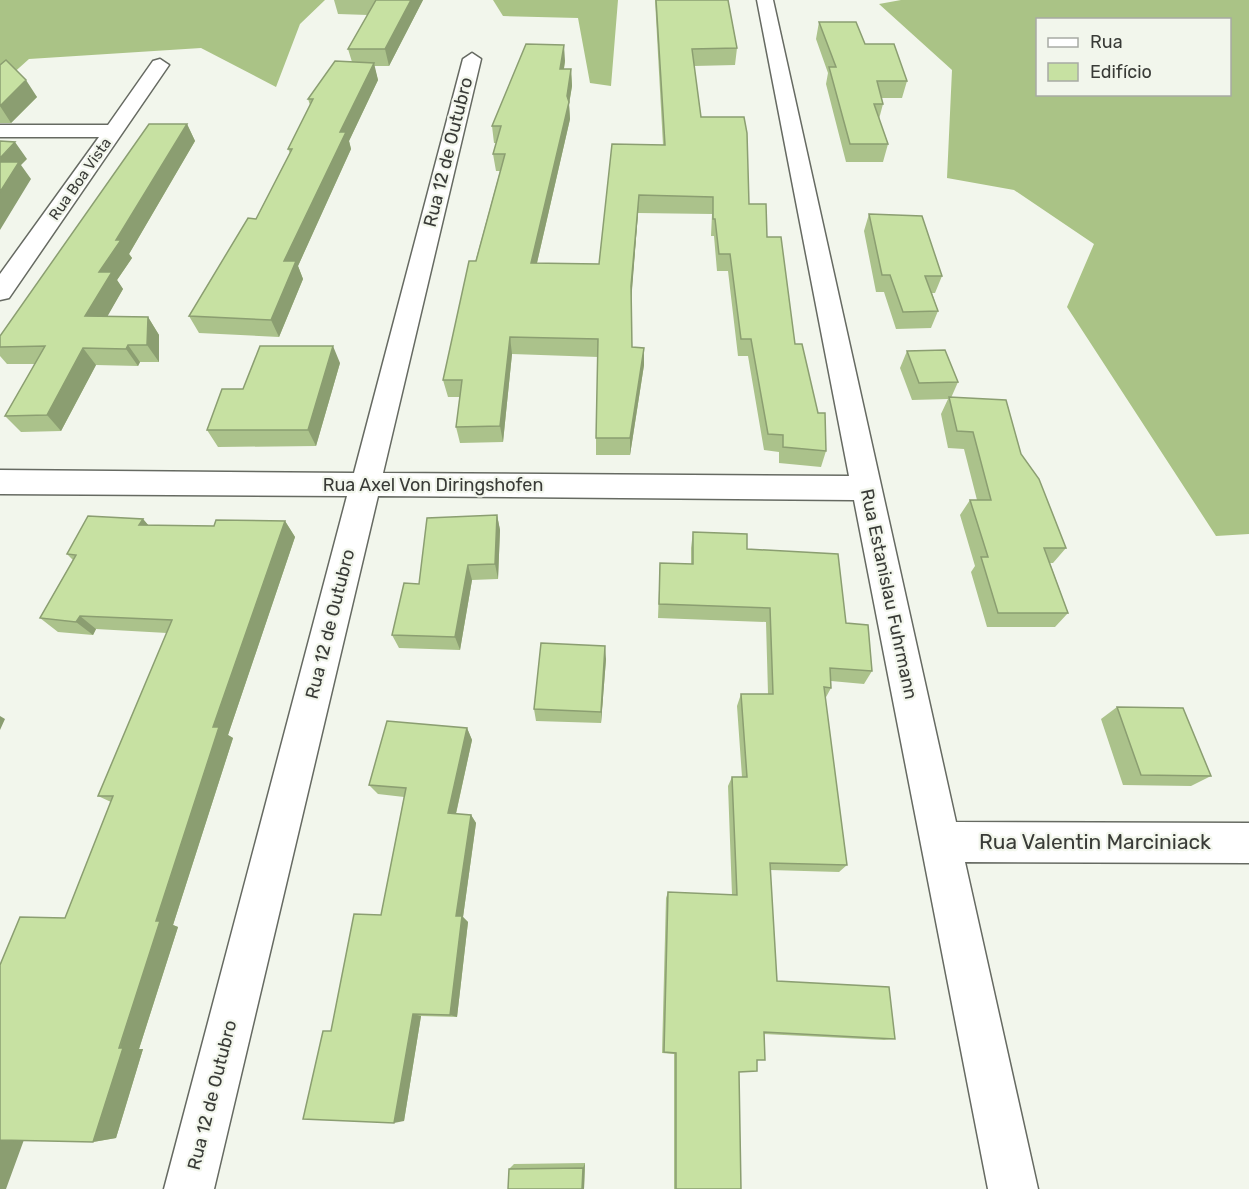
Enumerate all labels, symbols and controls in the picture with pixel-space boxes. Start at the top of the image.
legend [1036,18,1231,96]
text: Rua [1090,31,1123,53]
text: Edifício [1090,61,1152,83]
street label: Rua 12 de Outubro [419,75,477,229]
street label: Rua Boa Vista [45,134,115,224]
street label: Rua Axel Von Diringshofen [323,474,543,496]
street label: Rua Estanislau Fuhrmann [856,487,922,701]
street label: Rua 12 de Outubro [301,547,359,701]
street label: Rua Valentin Marciniack [979,829,1211,854]
street label: Rua 12 de Outubro [183,1018,241,1172]

